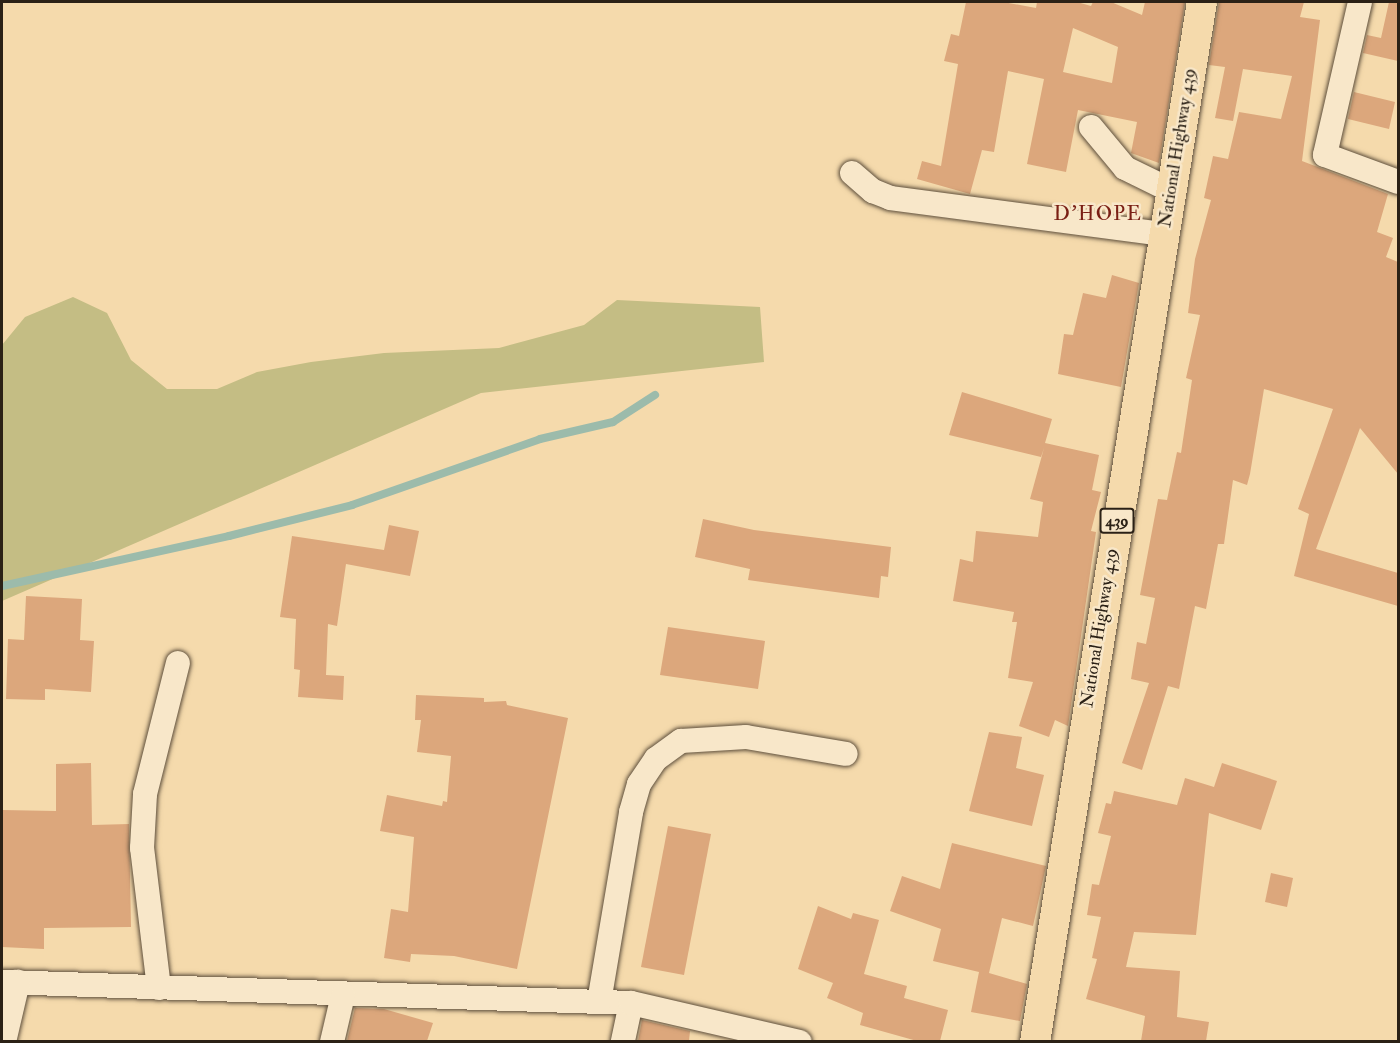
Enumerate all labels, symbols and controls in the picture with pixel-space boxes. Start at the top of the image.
street label: National Highway 439 [1155,67,1201,229]
district label: D'HOPE [1054,201,1142,225]
road number: 439 [1099,508,1135,534]
street label: National Highway 439 [1077,547,1123,709]

